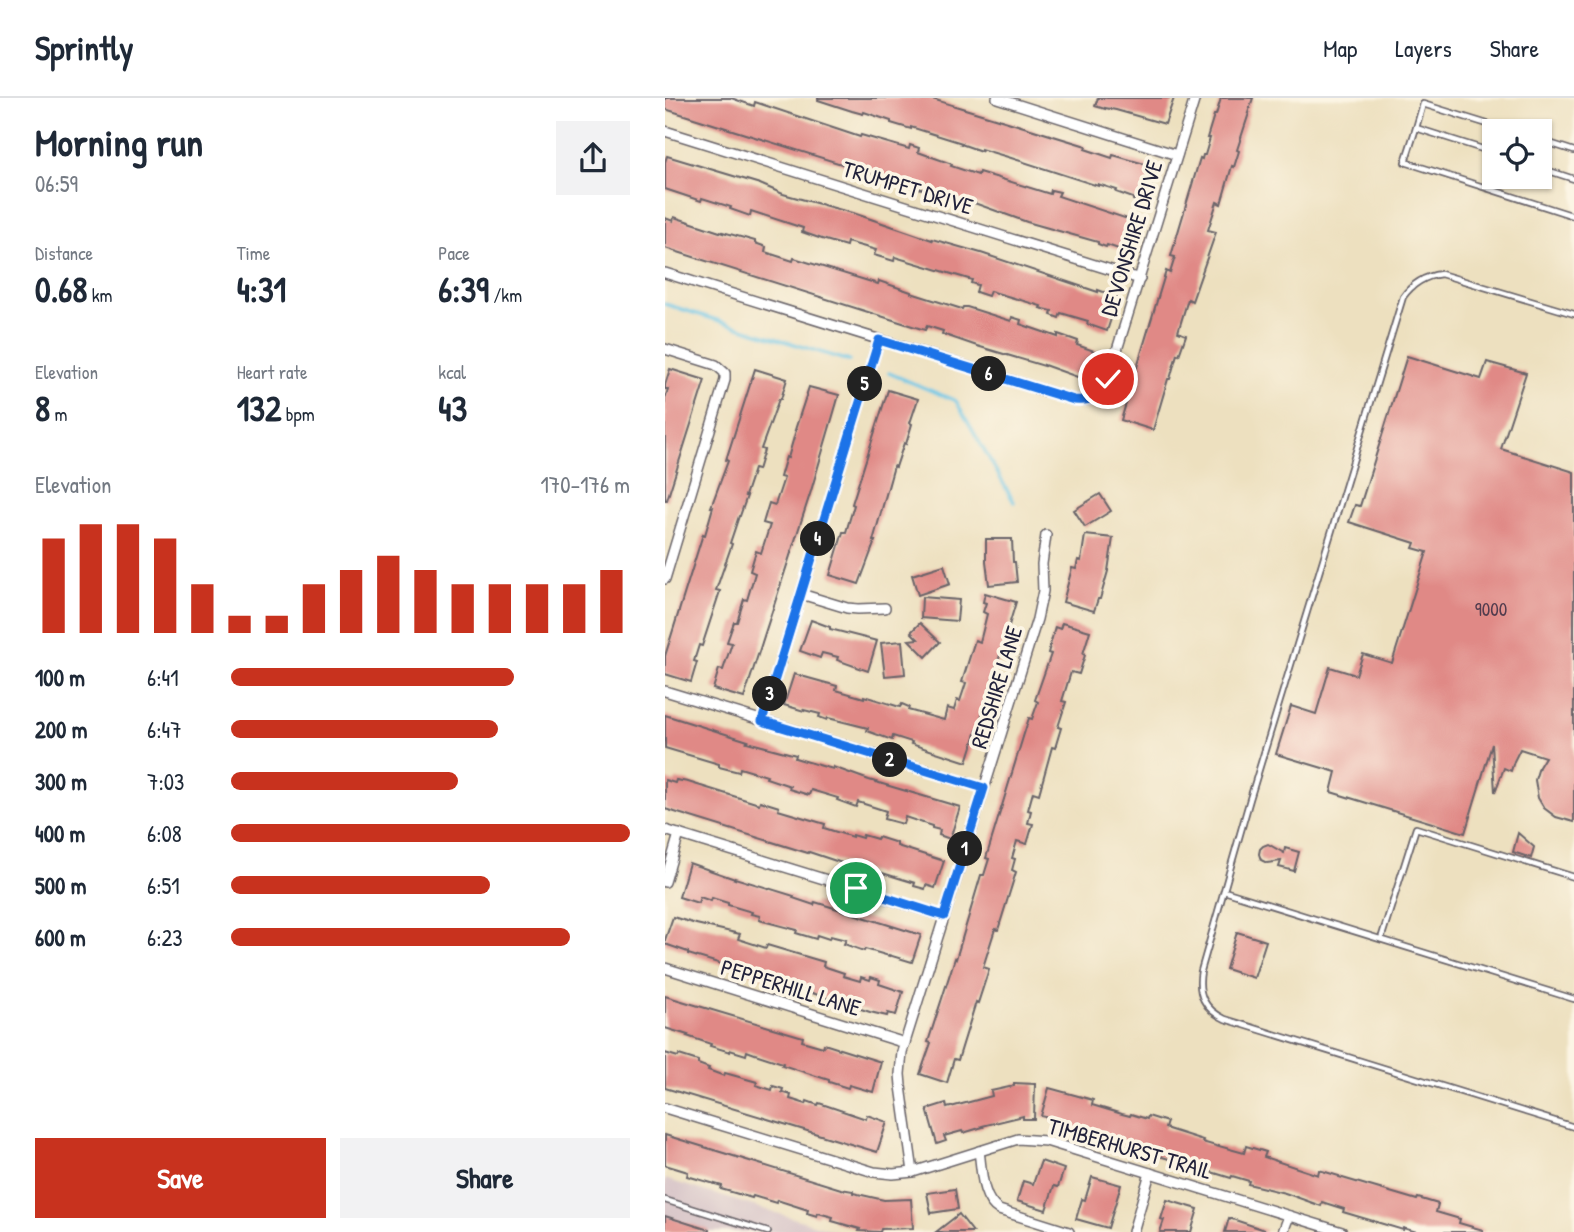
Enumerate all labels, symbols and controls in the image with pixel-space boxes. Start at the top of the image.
text: Sprintly [35,26,133,70]
text: Map [1323,32,1357,64]
text: Layers [1395,32,1452,64]
text: Share [1490,32,1539,64]
text: Morning run [35,116,203,168]
map controls [1482,119,1552,189]
button: locate [1482,119,1552,189]
button: share [556,121,630,195]
street label: TRUMPET DRIVE [839,152,977,222]
street label: DEVONSHIRE DRIVE [1093,156,1169,320]
text: 06:59 [35,168,78,199]
text: Distance [35,240,93,266]
text: Time [237,240,270,266]
text: Pace [438,240,470,266]
text: 0.68 [35,266,87,313]
text: 4:31 [237,266,286,313]
text: 6:39 [438,266,489,313]
text: km [87,282,112,308]
text: /km [489,282,522,308]
pin [1078,349,1138,409]
pin: 6 [971,356,1007,392]
text: Elevation [35,359,98,385]
text: Heart rate [237,359,308,385]
text: kcal [438,359,466,385]
text: 6 [985,360,992,386]
icon: check [1089,360,1127,398]
pin: 5 [847,366,883,402]
text: 5 [860,370,869,396]
text: 8 [35,385,50,432]
text: 132 [237,385,281,432]
text: 43 [438,385,467,432]
text: m [50,401,67,427]
text: bpm [281,401,315,427]
text: Elevation [35,469,111,500]
text: 170–176 m [540,469,630,500]
pin: 4 [801,522,835,556]
text: 4 [814,525,821,551]
house number: 9000 [1475,596,1507,622]
street label: REDSHIRE LANE [963,622,1029,752]
text: 100 m [35,662,85,693]
text: 6:41 [147,662,179,693]
pin: 3 [753,676,787,712]
text: 3 [765,680,774,706]
text: 200 m [35,714,87,745]
text: 6:47 [147,714,182,745]
pin: 2 [873,742,908,778]
text: 2 [885,746,894,772]
text: 300 m [35,766,87,797]
text: 7:03 [147,766,184,797]
text: 400 m [35,818,85,849]
text: 6:08 [147,818,182,849]
pin: 1 [947,832,983,866]
text: 1 [961,835,968,861]
pin [826,858,886,918]
icon: arrive [837,869,875,907]
text: 500 m [35,870,86,901]
text: 6:51 [147,870,180,901]
text: 600 m [35,922,86,953]
text: 6:23 [147,922,183,953]
street label: PEPPERHILL LANE [717,951,865,1023]
street label: TIMBERHURST TRAIL [1045,1110,1215,1186]
button: Save [35,1138,326,1218]
button: Share [340,1138,630,1218]

